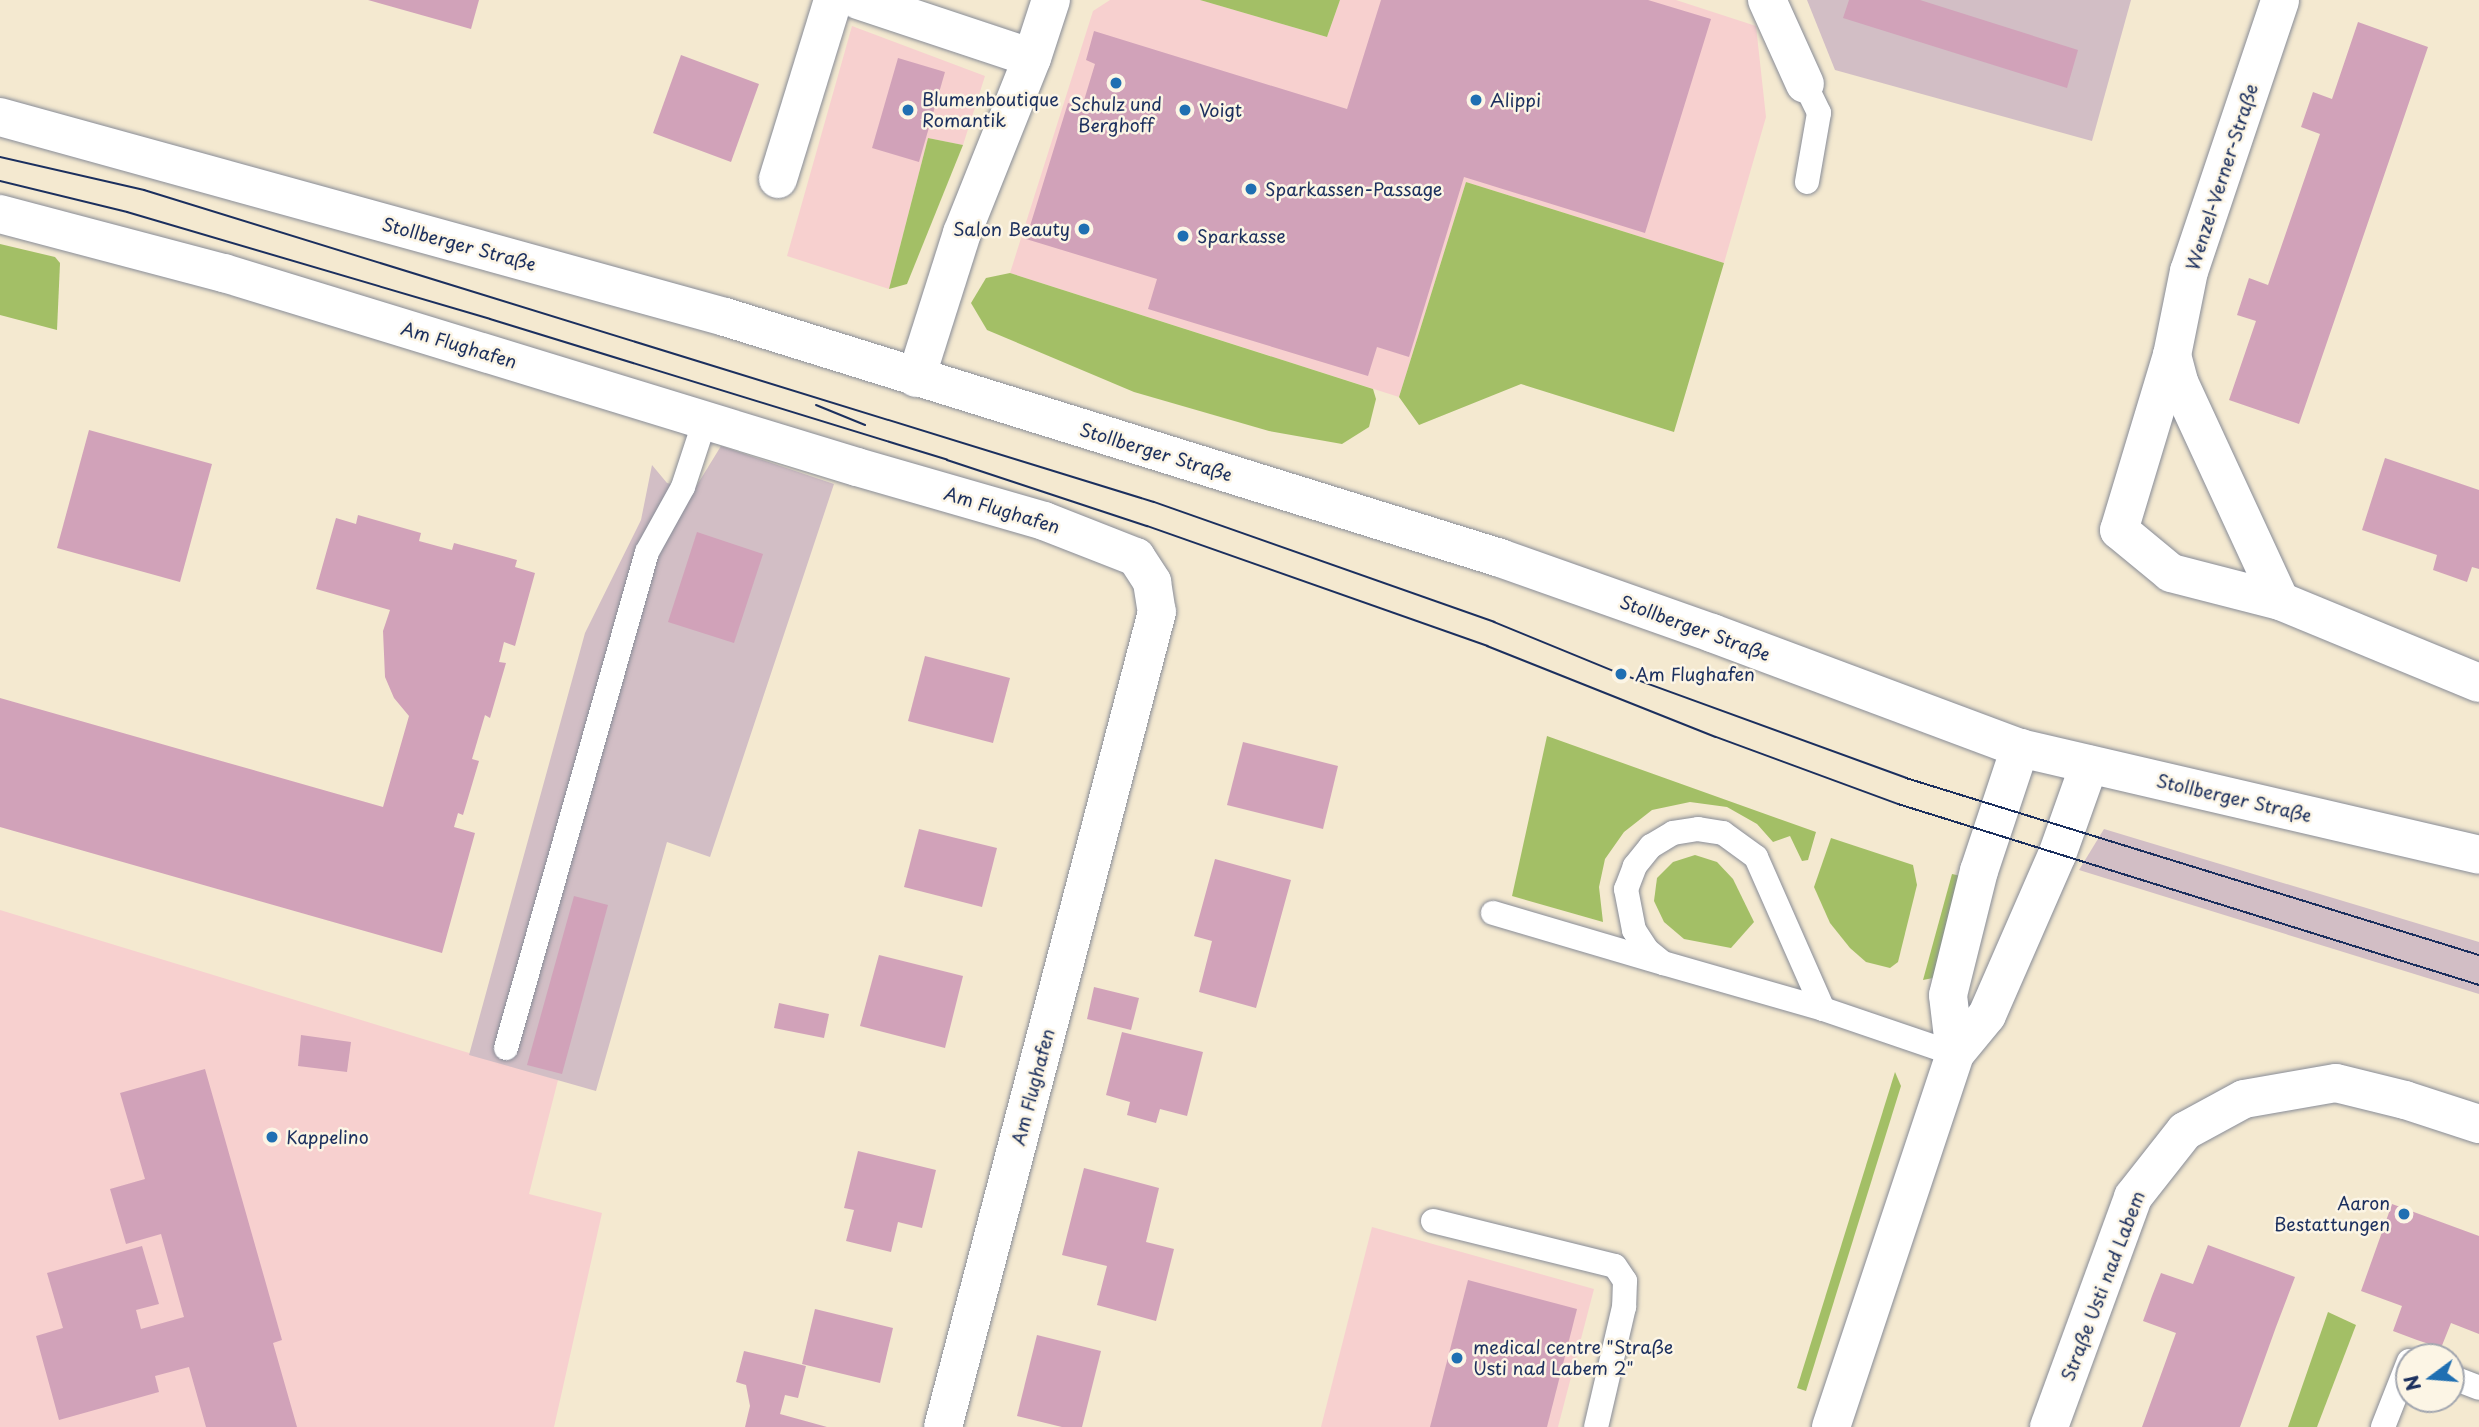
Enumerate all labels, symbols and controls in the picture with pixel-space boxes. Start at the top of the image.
marker: Schulz und Berghoff [1108,75,1124,91]
street label: Wenzel-Verner-Straße [2182,81,2262,273]
place label: Blumenboutique Romantik [922,89,1059,132]
place label: Alippi [1490,89,1541,111]
marker: Alippi [1468,92,1484,108]
place label: Schulz und Berghoff [1070,94,1162,136]
place label: Voigt [1199,99,1242,121]
marker: Blumenboutique Romantik [900,102,916,118]
marker: Voigt [1177,102,1193,118]
place label: Sparkassen-Passage [1265,178,1442,200]
marker: Sparkassen-Passage [1243,181,1259,197]
street label: Stollberger Straße [379,213,539,275]
place label: Salon Beauty [953,218,1070,240]
marker: Salon Beauty [1076,221,1092,237]
place label: Sparkasse [1197,225,1286,247]
marker: Sparkasse [1175,228,1191,244]
street label: Am Flughafen [398,317,520,373]
street label: Stollberger Straße [1077,418,1235,486]
street label: Am Flughafen [941,482,1063,538]
street label: Stollberger Straße [1616,591,1774,665]
place label: Am Flughafen [1635,663,1756,685]
marker: Am Flughafen [1613,666,1629,682]
street label: Stollberger Straße [2154,770,2314,826]
street label: Am Flughafen [1007,1026,1059,1148]
place label: Kappelino [286,1126,369,1148]
marker: Kappelino [264,1129,280,1145]
street label: Straße Usti nad Labem [2057,1188,2149,1384]
place label: Aaron Bestattungen [2274,1193,2390,1236]
marker: Aaron Bestattungen [2396,1206,2412,1222]
place label: medical centre "Straße Usti nad Labem 2" [1473,1337,1674,1380]
north arrow [2395,1343,2465,1413]
marker: medical centre "Straße Usti nad Labem 2" [1447,1348,1467,1368]
text: N [2396,1372,2427,1394]

